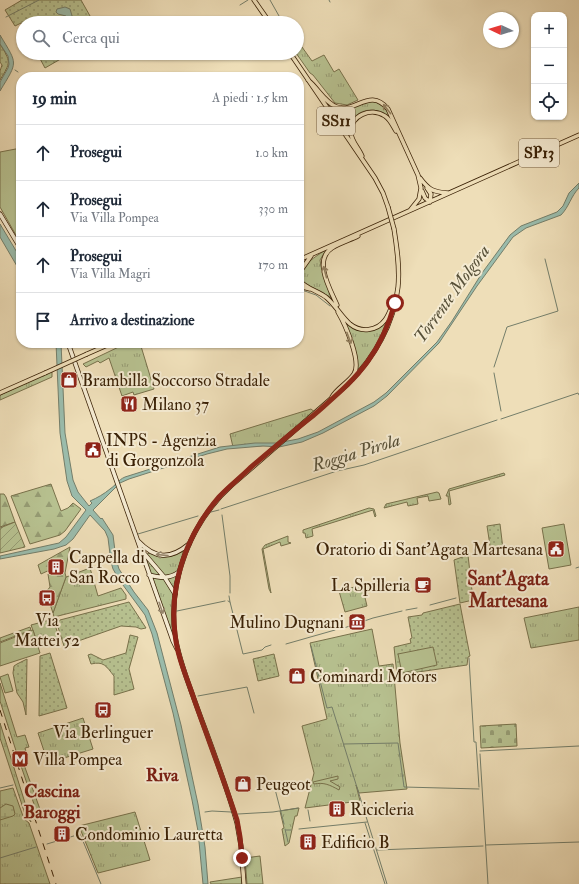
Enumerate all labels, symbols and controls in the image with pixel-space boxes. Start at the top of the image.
north arrow [483,12,519,48]
map controls [531,12,567,120]
button: + [531,12,567,48]
search box [16,16,304,60]
icon: search [30,27,52,49]
text: Cerca qui [62,29,120,48]
button: − [531,48,567,84]
button: locate [531,84,567,120]
text: 19 min [32,88,77,109]
text: A piedi · 1.5 km [212,90,288,106]
one-way arrow [383,104,391,115]
road number: SS11 [317,107,355,135]
road number: SP13 [519,139,559,167]
icon: ahead [32,142,54,164]
text: Prosegui [70,143,122,162]
text: 1.0 km [255,145,288,161]
text: Prosegui [70,191,122,210]
icon: ahead [32,198,54,220]
text: 330 m [259,201,288,217]
text: Via Villa Pompea [70,210,159,226]
water label: Torrente Molgora [409,241,495,347]
text: Prosegui [70,247,122,266]
icon: ahead [32,254,54,276]
text: 170 m [258,257,288,273]
one-way arrow [320,265,328,278]
text: Via Villa Magri [70,266,151,282]
route start [386,294,404,312]
icon: arrive [32,310,54,332]
text: Arrivo a destinazione [70,311,195,330]
one-way arrow [346,331,354,343]
shop icon: Brambilla Soccorso Stradale [59,370,79,390]
place label: Brambilla Soccorso Stradale [82,370,270,391]
restaurant icon: Milano 37 [119,394,139,414]
place label: Milano 37 [142,394,209,415]
water label: Roggia Pirola [308,429,403,478]
place label: INPS - Agenzia di Gorgonzola [106,430,218,471]
public building icon: INPS - Agenzia di Gorgonzola [83,440,103,460]
place label: Oratorio di Sant'Agata Martesana [316,539,544,560]
public building icon: Oratorio di Sant'Agata Martesana [546,539,566,559]
place label: Cappella di San Rocco [69,547,145,588]
one-way arrow [156,551,169,558]
building icon: Cappella di San Rocco [46,557,66,577]
district label: Sant'Agata Martesana [467,567,550,613]
place label: La Spilleria [331,575,411,597]
cafe icon: La Spilleria [413,575,433,595]
bus stop icon: Via Mattei 52 [37,588,57,608]
one-way arrow [158,601,165,614]
place label: Via Mattei 52 [14,610,80,651]
place label: Mulino Dugnani [230,612,344,633]
museum icon: Mulino Dugnani [347,612,367,632]
shop icon: Cominardi Motors [287,666,307,686]
place label: Cominardi Motors [310,666,437,687]
bus stop icon: Via Berlinguer [93,700,113,720]
place label: Via Berlinguer [53,722,154,743]
metro station icon: Villa Pompea [10,749,30,769]
place label: Villa Pompea [33,749,123,771]
district label: Riva [146,764,179,787]
shop icon: Peugeot [233,774,253,794]
place label: Peugeot [256,774,311,795]
district label: Cascina Baroggi [23,780,81,824]
building icon: Ricicleria [327,799,347,819]
place label: Ricicleria [350,799,415,820]
building icon: Condominio Lauretta [52,824,72,844]
place label: Condominio Lauretta [75,824,224,845]
building icon: Edificio B [298,832,318,852]
place label: Edificio B [321,832,390,853]
route end [233,849,251,867]

